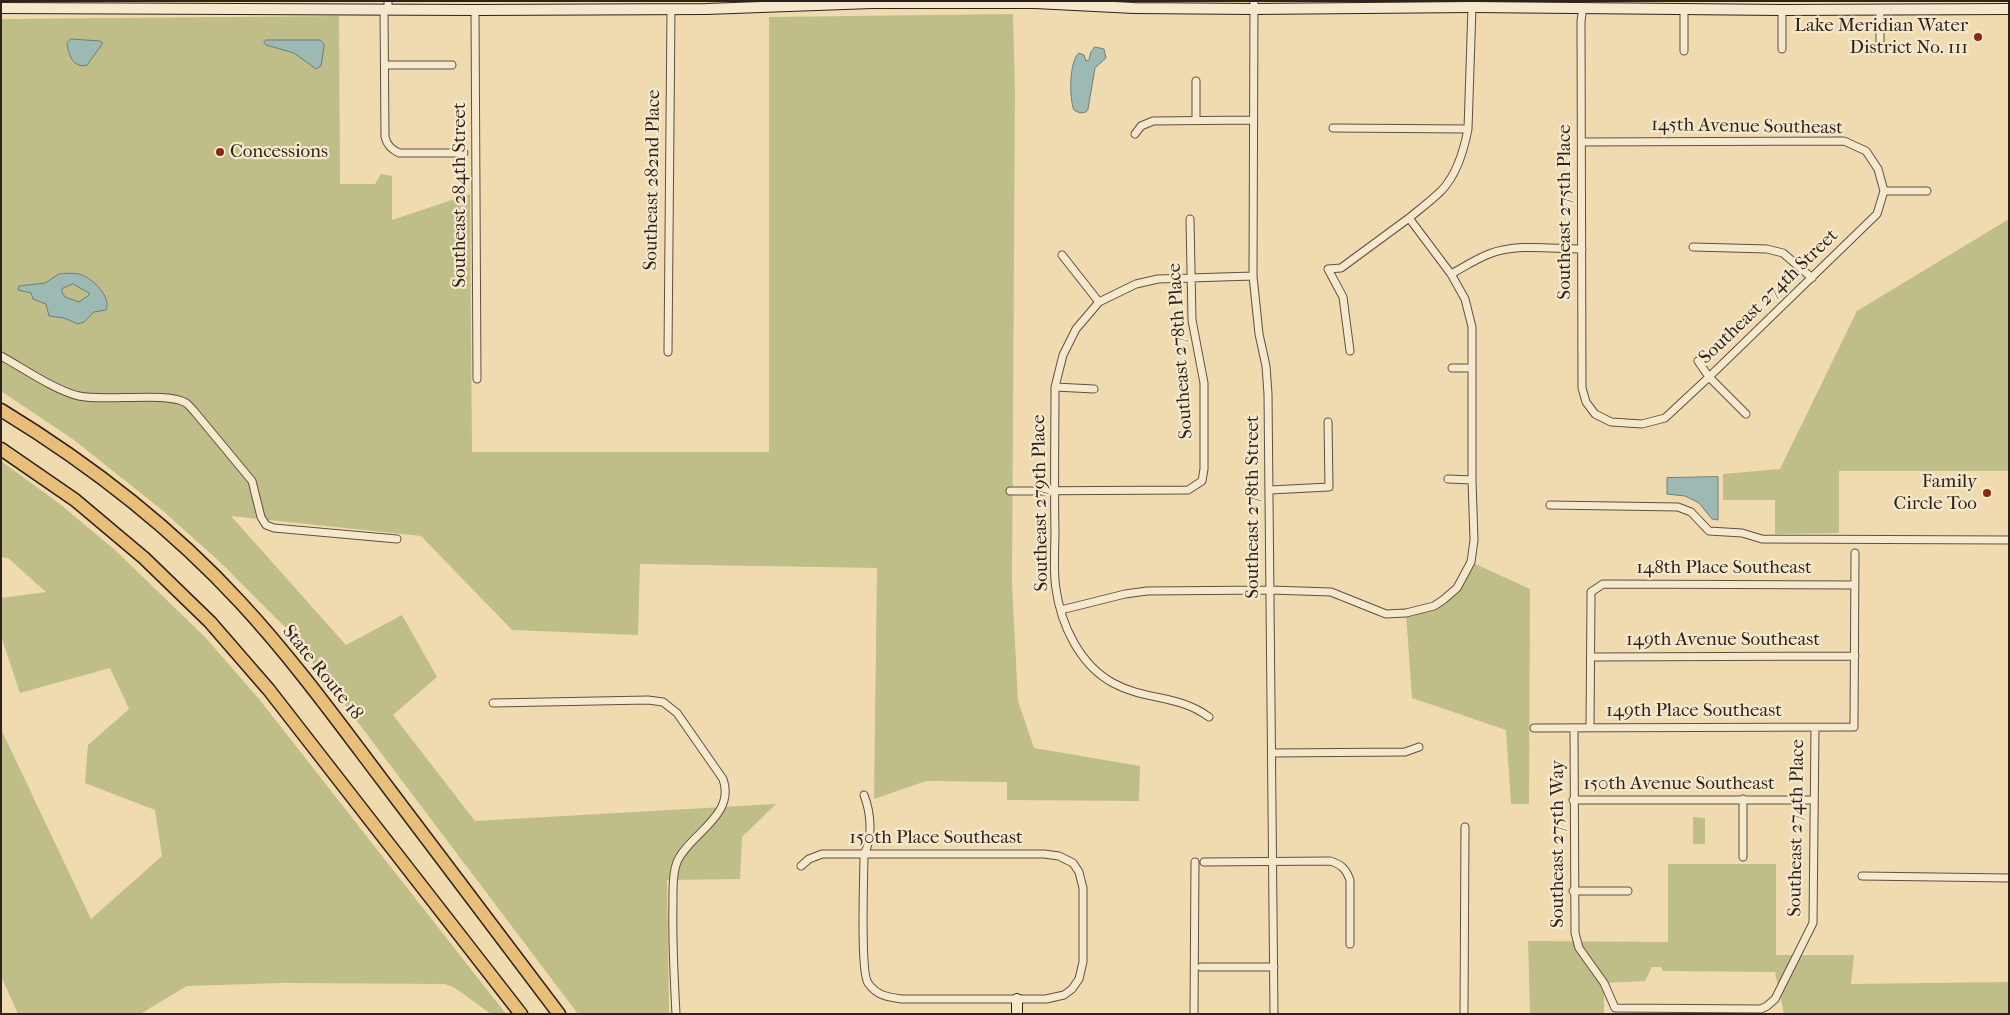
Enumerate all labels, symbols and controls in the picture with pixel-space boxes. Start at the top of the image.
place label: Lake Meridian Water District No. 111 [1794,15,1968,59]
marker: Lake Meridian Water District No. 111 [1972,31,1984,43]
street label: Southeast 282nd Place [640,89,666,271]
street label: Southeast 284th Street [449,102,471,288]
street label: 145th Avenue Southeast [1651,114,1843,140]
street label: Southeast 275th Place [1554,124,1576,300]
place label: Concessions [230,141,328,163]
marker: Concessions [214,146,226,158]
street label: Southeast 274th Street [1695,225,1843,369]
street label: Southeast 278th Place [1163,262,1199,440]
street label: Southeast 279th Place [1028,414,1054,592]
street label: Southeast 278th Street [1242,415,1264,599]
place label: Family Circle Too [1894,471,1977,515]
marker: Family Circle Too [1981,487,1993,499]
street label: 148th Place Southeast [1636,557,1812,579]
street label: State Route 18 [277,621,367,725]
street label: 149th Avenue Southeast [1626,629,1820,651]
street label: 149th Place Southeast [1606,700,1782,722]
street label: Southeast 274th Place [1784,739,1810,917]
street label: Southeast 275th Way [1547,760,1569,928]
street label: 150th Avenue Southeast [1583,773,1775,795]
street label: 150th Place Southeast [849,827,1023,849]

